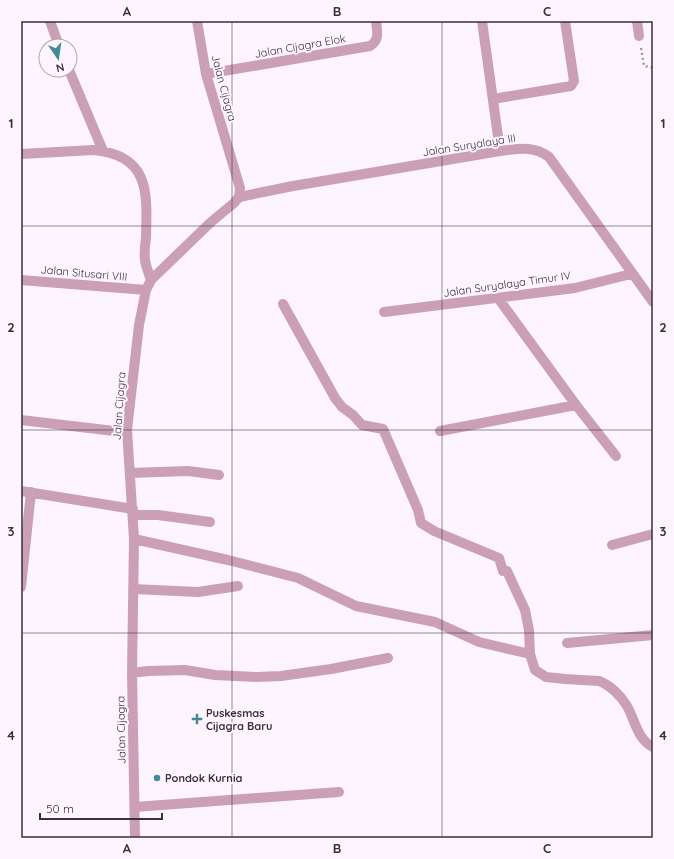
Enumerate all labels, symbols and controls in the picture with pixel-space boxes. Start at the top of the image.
text: A [123,3,132,19]
text: B [333,3,341,19]
text: C [543,3,551,19]
street label: Jalan Cijagra Elok [253,31,347,61]
north arrow [38,38,78,78]
street label: Jalan Cijagra [208,53,240,123]
text: N [55,60,66,75]
text: 1 [8,115,14,131]
text: 1 [660,115,666,131]
street label: Jalan Suryalaya III [421,131,517,159]
street label: Jalan Situsari VIII [40,262,128,284]
street label: Jalan Suryalaya Timur IV [442,268,572,300]
text: 2 [7,319,15,335]
text: 2 [659,319,667,335]
street label: Jalan Cijagra [110,371,128,441]
text: 3 [8,523,15,539]
text: 3 [660,523,667,539]
street label: Jalan Cijagra [113,696,129,764]
place label: Puskesmas Cijagra Baru [206,706,272,733]
marker: Puskesmas Cijagra Baru [191,713,203,725]
text: 4 [7,727,15,743]
text: 4 [659,727,667,743]
place label: Pondok Kurnia [165,771,243,785]
marker: Pondok Kurnia [152,773,162,783]
scale bar [40,795,162,821]
text: 50 m [46,801,74,816]
text: A [123,840,132,856]
text: B [333,840,341,856]
text: C [543,840,551,856]

